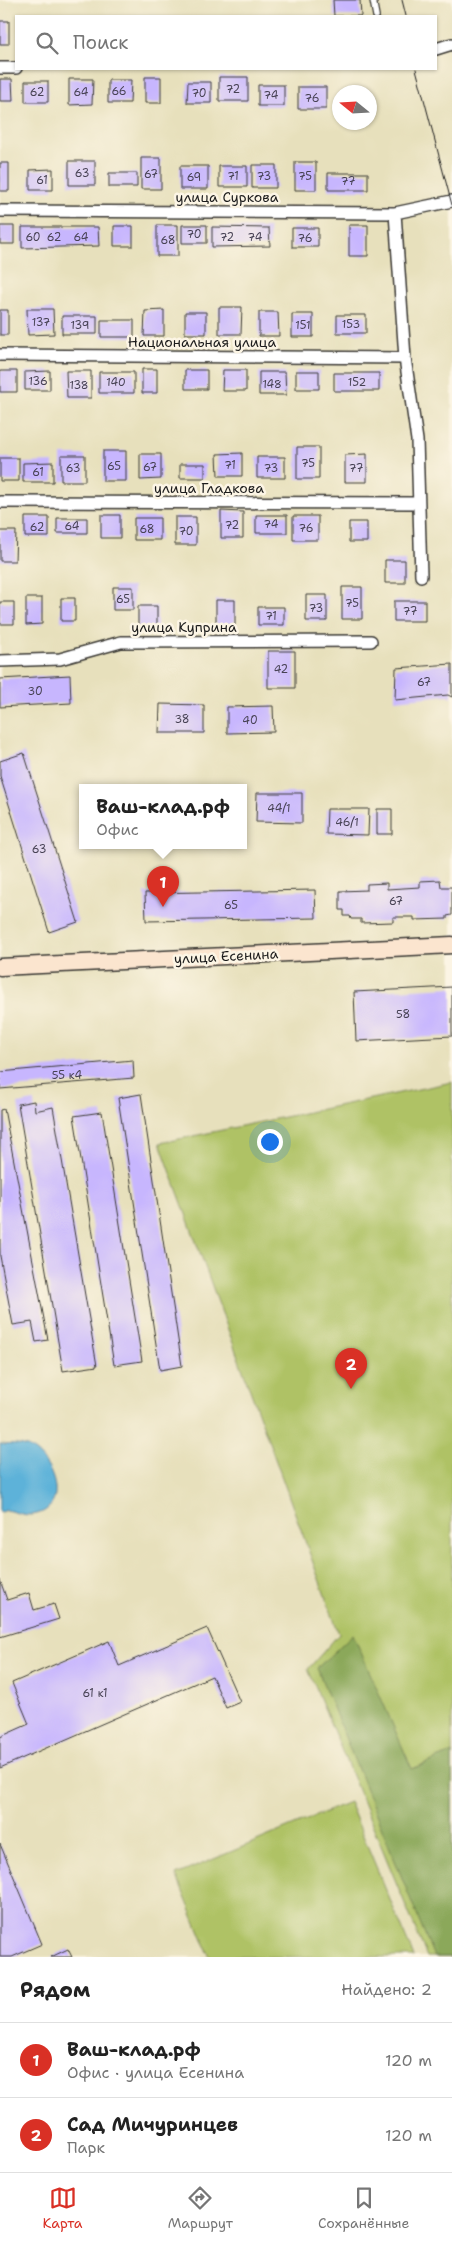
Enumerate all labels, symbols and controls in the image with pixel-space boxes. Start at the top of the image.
search box [15,15,437,70]
icon: search [33,29,61,57]
text: Поиск [73,30,128,55]
house number: 72 [226,82,240,97]
house number: 66 [111,84,127,99]
house number: 62 [30,85,44,100]
house number: 64 [73,85,89,100]
north arrow [332,85,377,130]
house number: 70 [191,86,207,101]
house number: 74 [264,88,279,103]
house number: 76 [305,91,319,106]
house number: 63 [75,166,89,181]
house number: 67 [144,167,158,182]
house number: 71 [227,169,239,184]
house number: 73 [257,169,271,184]
house number: 75 [298,169,312,184]
house number: 69 [187,170,201,185]
house number: 61 [36,173,48,188]
house number: 77 [341,174,356,189]
street label: улица Суркова [176,188,279,206]
house number: 70 [186,227,202,242]
house number: 60 [25,230,41,245]
house number: 62 [47,230,61,245]
house number: 64 [73,230,89,245]
house number: 72 [220,230,234,245]
house number: 74 [248,230,263,245]
house number: 76 [298,231,312,246]
house number: 68 [161,233,175,248]
house number: 137 [32,315,51,330]
house number: 153 [342,317,360,332]
house number: 139 [71,318,89,333]
house number: 151 [295,318,311,333]
street label: Национальная улица [128,333,276,351]
house number: 136 [28,374,48,389]
house number: 140 [106,375,126,390]
house number: 152 [348,375,366,390]
house number: 148 [262,377,282,392]
house number: 138 [69,378,89,393]
house number: 75 [301,456,315,471]
house number: 71 [224,458,236,473]
house number: 65 [107,459,121,474]
house number: 67 [143,460,157,475]
house number: 63 [66,461,80,476]
house number: 73 [264,461,278,476]
house number: 77 [349,461,364,476]
house number: 61 [32,465,44,480]
street label: улица Гладкова [154,479,264,497]
house number: 74 [264,517,279,532]
house number: 72 [225,518,239,533]
house number: 64 [64,519,80,534]
house number: 62 [30,520,44,535]
house number: 76 [299,521,313,536]
house number: 68 [140,522,154,537]
house number: 70 [178,524,194,539]
house number: 65 [116,592,130,607]
house number: 75 [345,596,359,611]
house number: 73 [309,601,323,616]
house number: 77 [403,604,418,619]
house number: 71 [265,609,277,624]
street label: улица Куприна [131,618,237,636]
house number: 42 [274,662,288,677]
house number: 67 [417,675,431,690]
house number: 30 [27,684,43,699]
house number: 38 [174,712,190,727]
house number: 40 [242,713,258,728]
popup [79,784,247,849]
text: Ваш-клад.рф [96,794,230,819]
house number: 44/1 [267,801,291,816]
house number: 46/1 [335,815,359,830]
text: Офис [96,819,139,840]
house number: 63 [32,842,46,857]
pin: 1 [147,866,179,907]
house number: 67 [389,894,403,909]
house number: 65 [224,898,238,913]
street label: улица Есенина [173,944,279,968]
house number: 58 [396,1007,410,1022]
house number: 55 к4 [52,1068,83,1083]
your location [257,1129,283,1155]
pin: 2 [335,1348,367,1389]
house number: 61 к1 [82,1686,108,1701]
text: Рядом [20,1976,90,2004]
text: Найдено: 2 [341,1979,432,2000]
text: Ваш-клад.рф [67,2037,201,2062]
text: 1 [32,2050,40,2071]
text: 120 m [385,2050,432,2071]
text: Офис · улица Есенина [67,2062,244,2083]
text: Сад Мичуринцев [67,2112,238,2137]
text: 2 [30,2125,42,2146]
text: 120 m [385,2125,432,2146]
text: Парк [67,2137,105,2158]
tab: Карта [43,2184,83,2232]
tab: Маршрут [168,2184,233,2232]
tab: Сохранённые [318,2184,409,2232]

